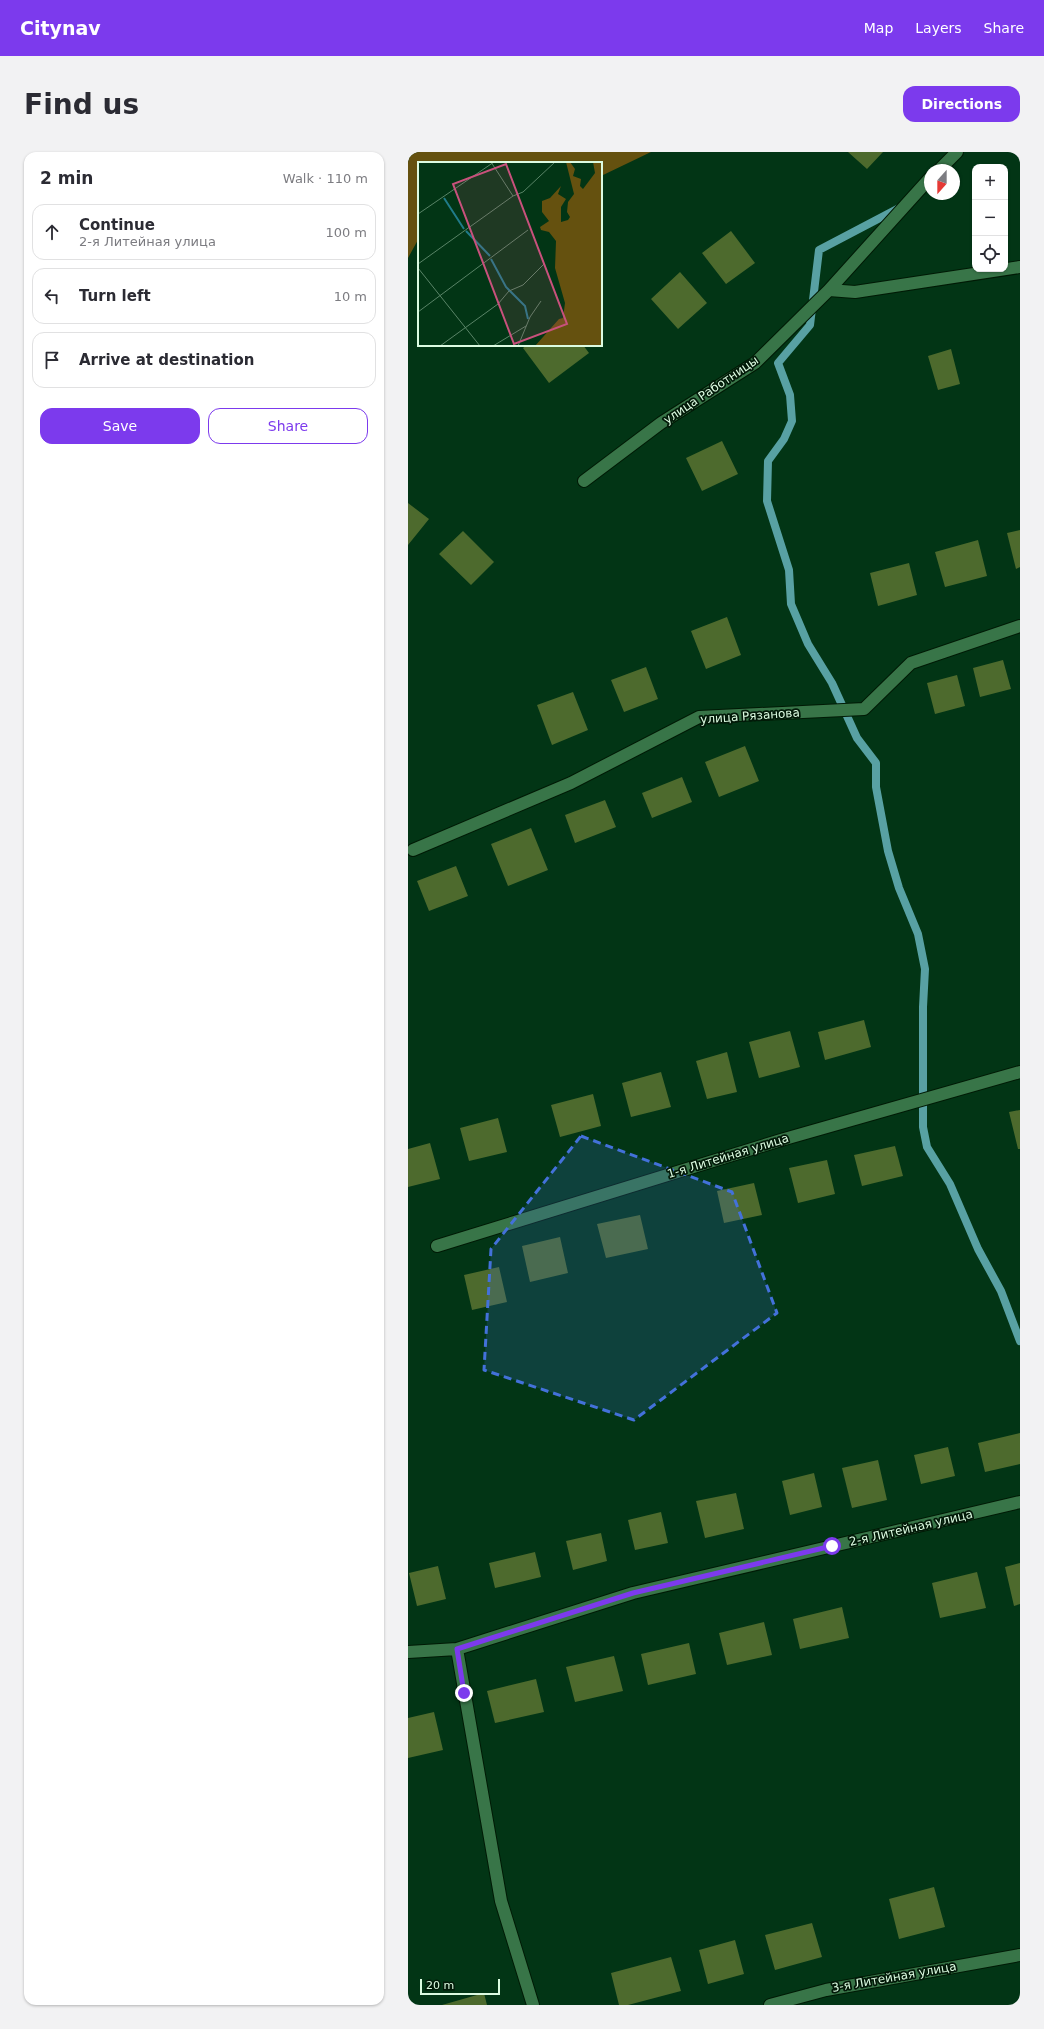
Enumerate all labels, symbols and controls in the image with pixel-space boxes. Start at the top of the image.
text: Citynav [20,17,101,39]
text: Map [864,20,893,36]
text: Layers [915,20,962,36]
text: Share [984,20,1024,36]
button: Directions [903,86,1020,122]
text: Find us [24,88,139,121]
inset map [418,162,602,346]
north arrow [924,164,960,200]
map controls [972,164,1008,272]
button: + [972,164,1008,200]
text: 2 min [40,168,93,188]
text: Walk · 110 m [283,171,368,186]
button: − [972,200,1008,236]
text: Continue [79,216,155,234]
icon: ahead [41,221,63,243]
text: 100 m [325,225,367,240]
text: 2-я Литейная улица [79,234,216,249]
button: locate [972,236,1008,272]
icon: left [41,285,63,307]
text: Turn left [79,287,151,305]
text: 10 m [334,289,367,304]
icon: arrive [41,349,63,371]
text: Arrive at destination [79,351,254,369]
street label: улица Работницы [661,353,761,427]
button: Save [40,408,200,444]
button: Share [208,408,368,444]
street label: улица Рязанова [700,706,800,726]
street label: 1-я Литейная улица [666,1131,790,1181]
street label: 2-я Литейная улица [848,1507,974,1549]
route start [823,1537,841,1555]
route end [455,1684,473,1702]
street label: 3-я Литейная улица [831,1959,957,1995]
scale bar [420,1977,500,1996]
text: 20 m [426,1979,454,1992]

